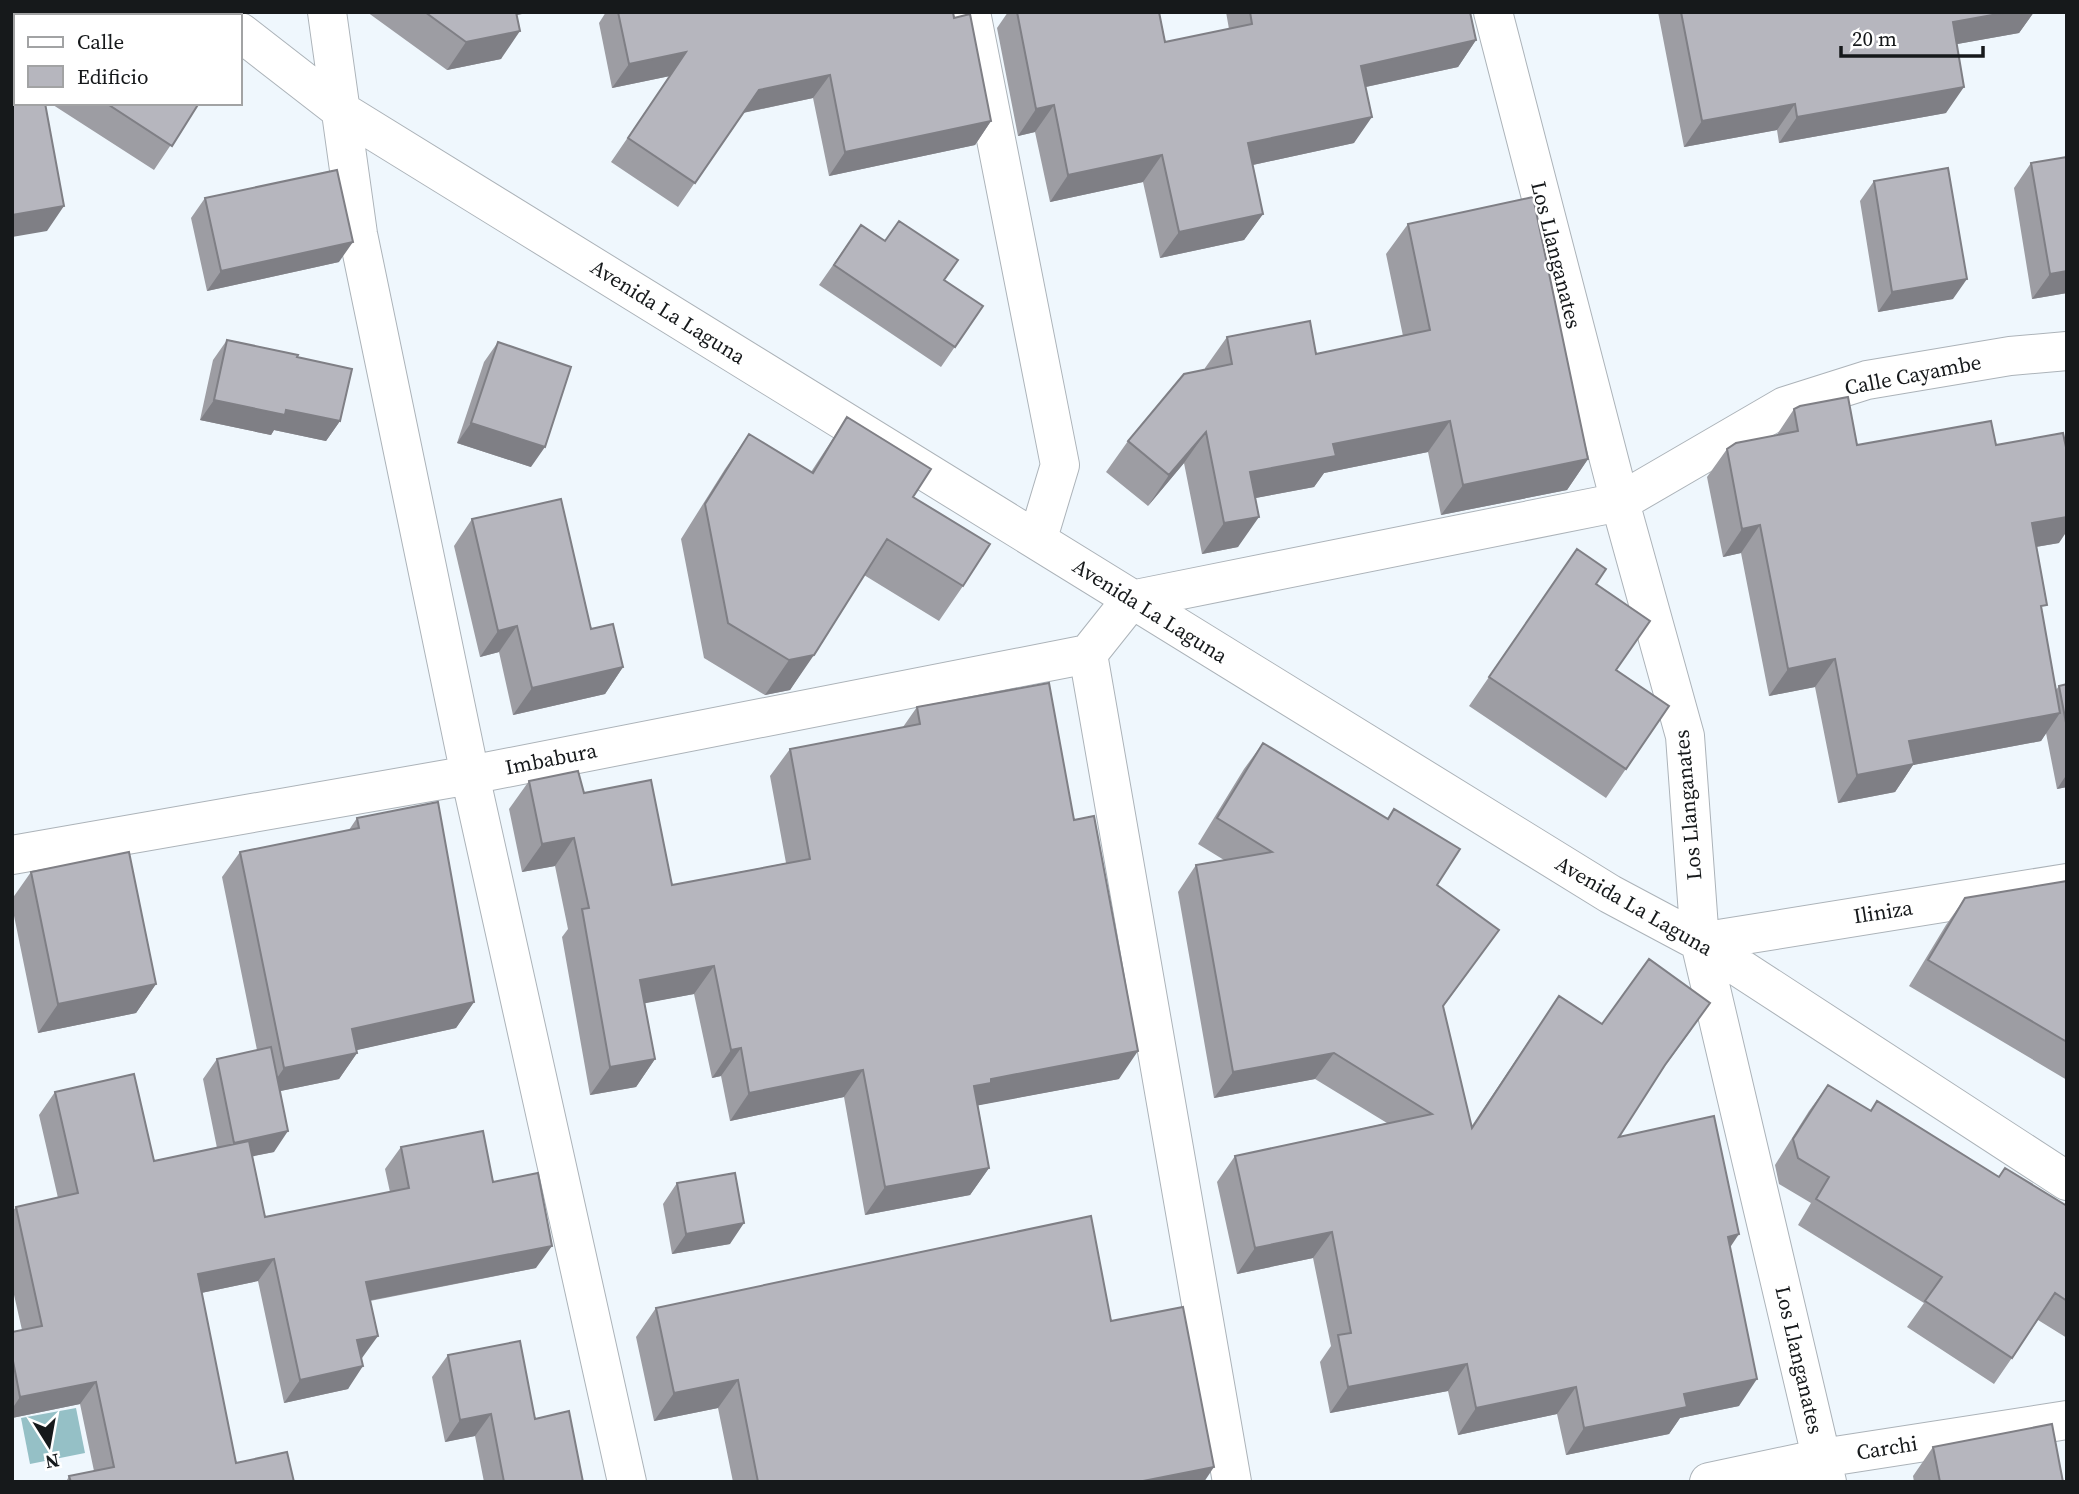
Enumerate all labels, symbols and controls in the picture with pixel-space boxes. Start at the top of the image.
legend [14,14,242,105]
scale bar [1841,14,1983,58]
text: 20 m [1852,24,1897,53]
text: Calle [77,27,124,56]
text: Edificio [77,62,149,91]
street label: Los Llanganates [1524,178,1589,332]
street label: Avenida La Laguna [585,252,751,371]
street label: Calle Cayambe [1842,347,1984,402]
street label: Avenida La Laguna [1067,551,1233,670]
street label: Los Llanganates [1666,729,1709,882]
street label: Imbabura [502,735,600,782]
street label: Avenida La Laguna [1550,849,1719,963]
street label: Iliniza [1851,892,1915,930]
street label: Los Llanganates [1768,1283,1831,1437]
north arrow [14,1410,84,1480]
street label: Carchi [1854,1428,1920,1467]
text: N [43,1448,62,1476]

